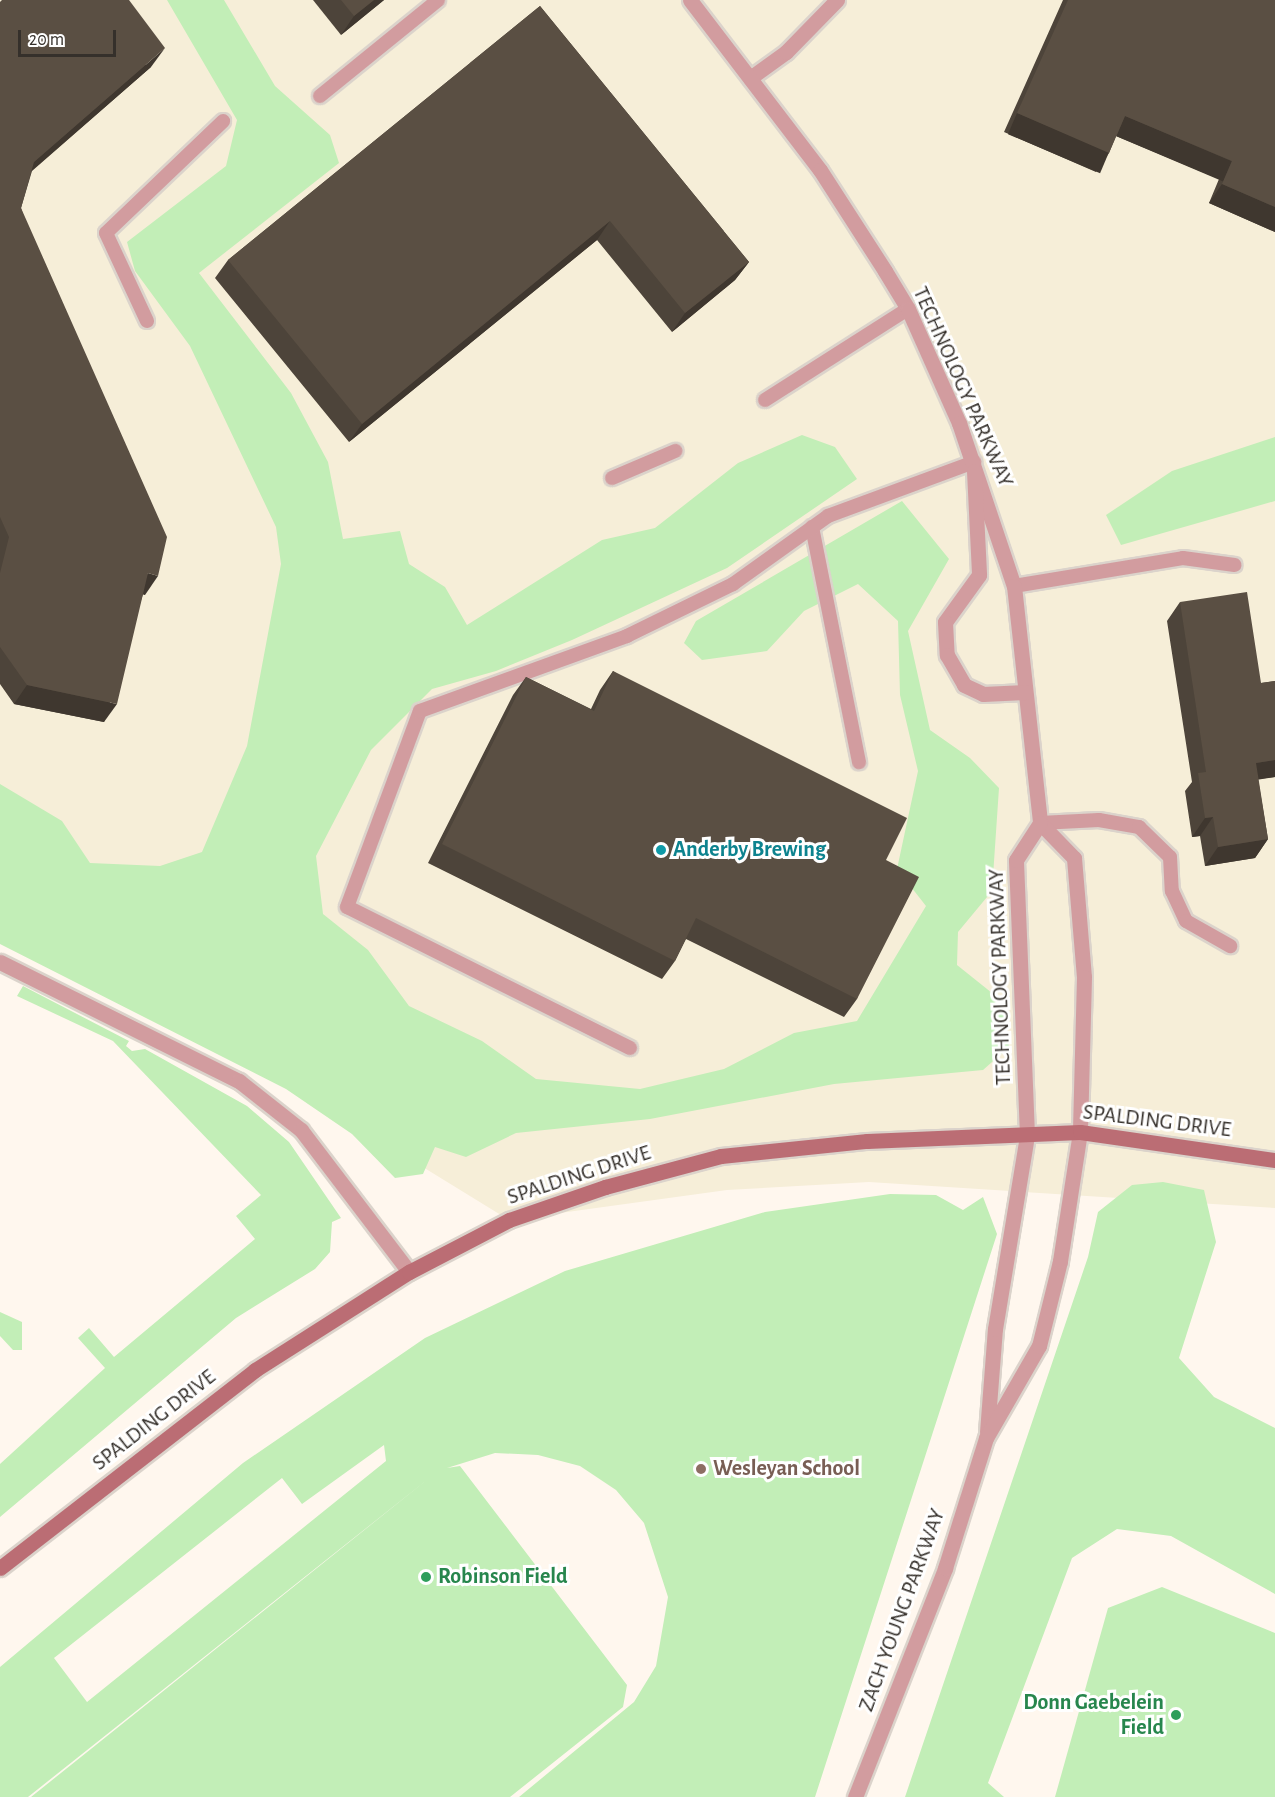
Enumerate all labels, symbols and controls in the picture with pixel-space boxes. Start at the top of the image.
scale bar [21,18,118,56]
text: 20 m [29,31,64,49]
street label: TECHNOLOGY PARKWAY [907,283,1019,491]
place label: Anderby Brewing [673,837,826,863]
marker: Anderby Brewing [654,843,668,857]
street label: TECHNOLOGY PARKWAY [983,868,1017,1086]
street label: SPALDING DRIVE [1081,1099,1233,1143]
street label: SPALDING DRIVE [504,1139,654,1211]
street label: SPALDING DRIVE [87,1364,221,1476]
place label: Wesleyan School [713,1456,860,1482]
marker: Wesleyan School [694,1462,708,1476]
street label: ZACH YOUNG PARKWAY [853,1505,951,1715]
place label: Robinson Field [438,1564,568,1590]
marker: Robinson Field [419,1570,433,1584]
place label: Donn Gaebelein Field [1023,1689,1164,1741]
marker: Donn Gaebelein Field [1169,1708,1183,1722]

